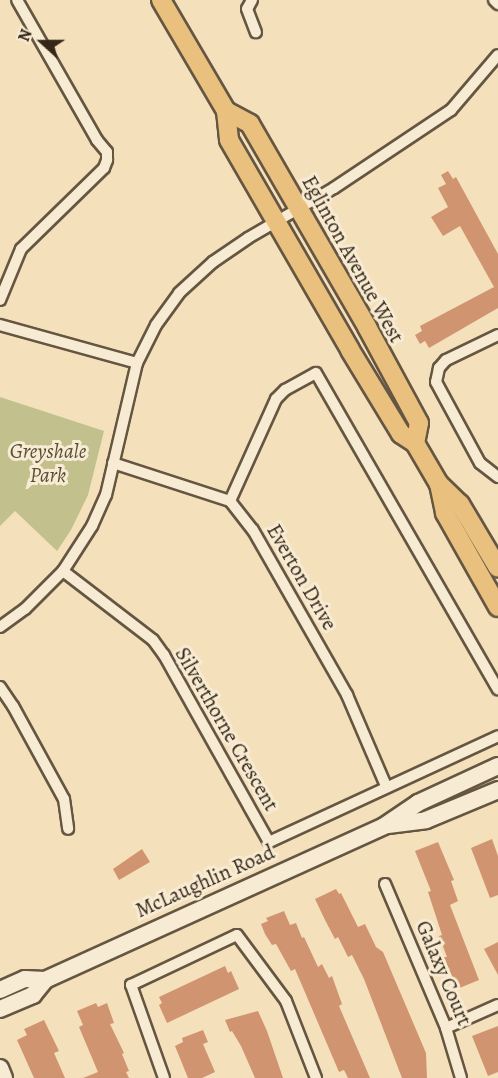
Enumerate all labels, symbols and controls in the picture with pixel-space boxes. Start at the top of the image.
north arrow [12,12,72,72]
text: N [13,26,38,45]
street label: Eglinton Avenue West [297,171,409,347]
park label: Greyshale Park [10,438,86,488]
street label: Everton Drive [261,519,343,635]
street label: Silverthorne Crescent [170,643,284,815]
street label: McLaughlin Road [132,839,278,923]
street label: Galaxy Court [411,917,477,1029]

